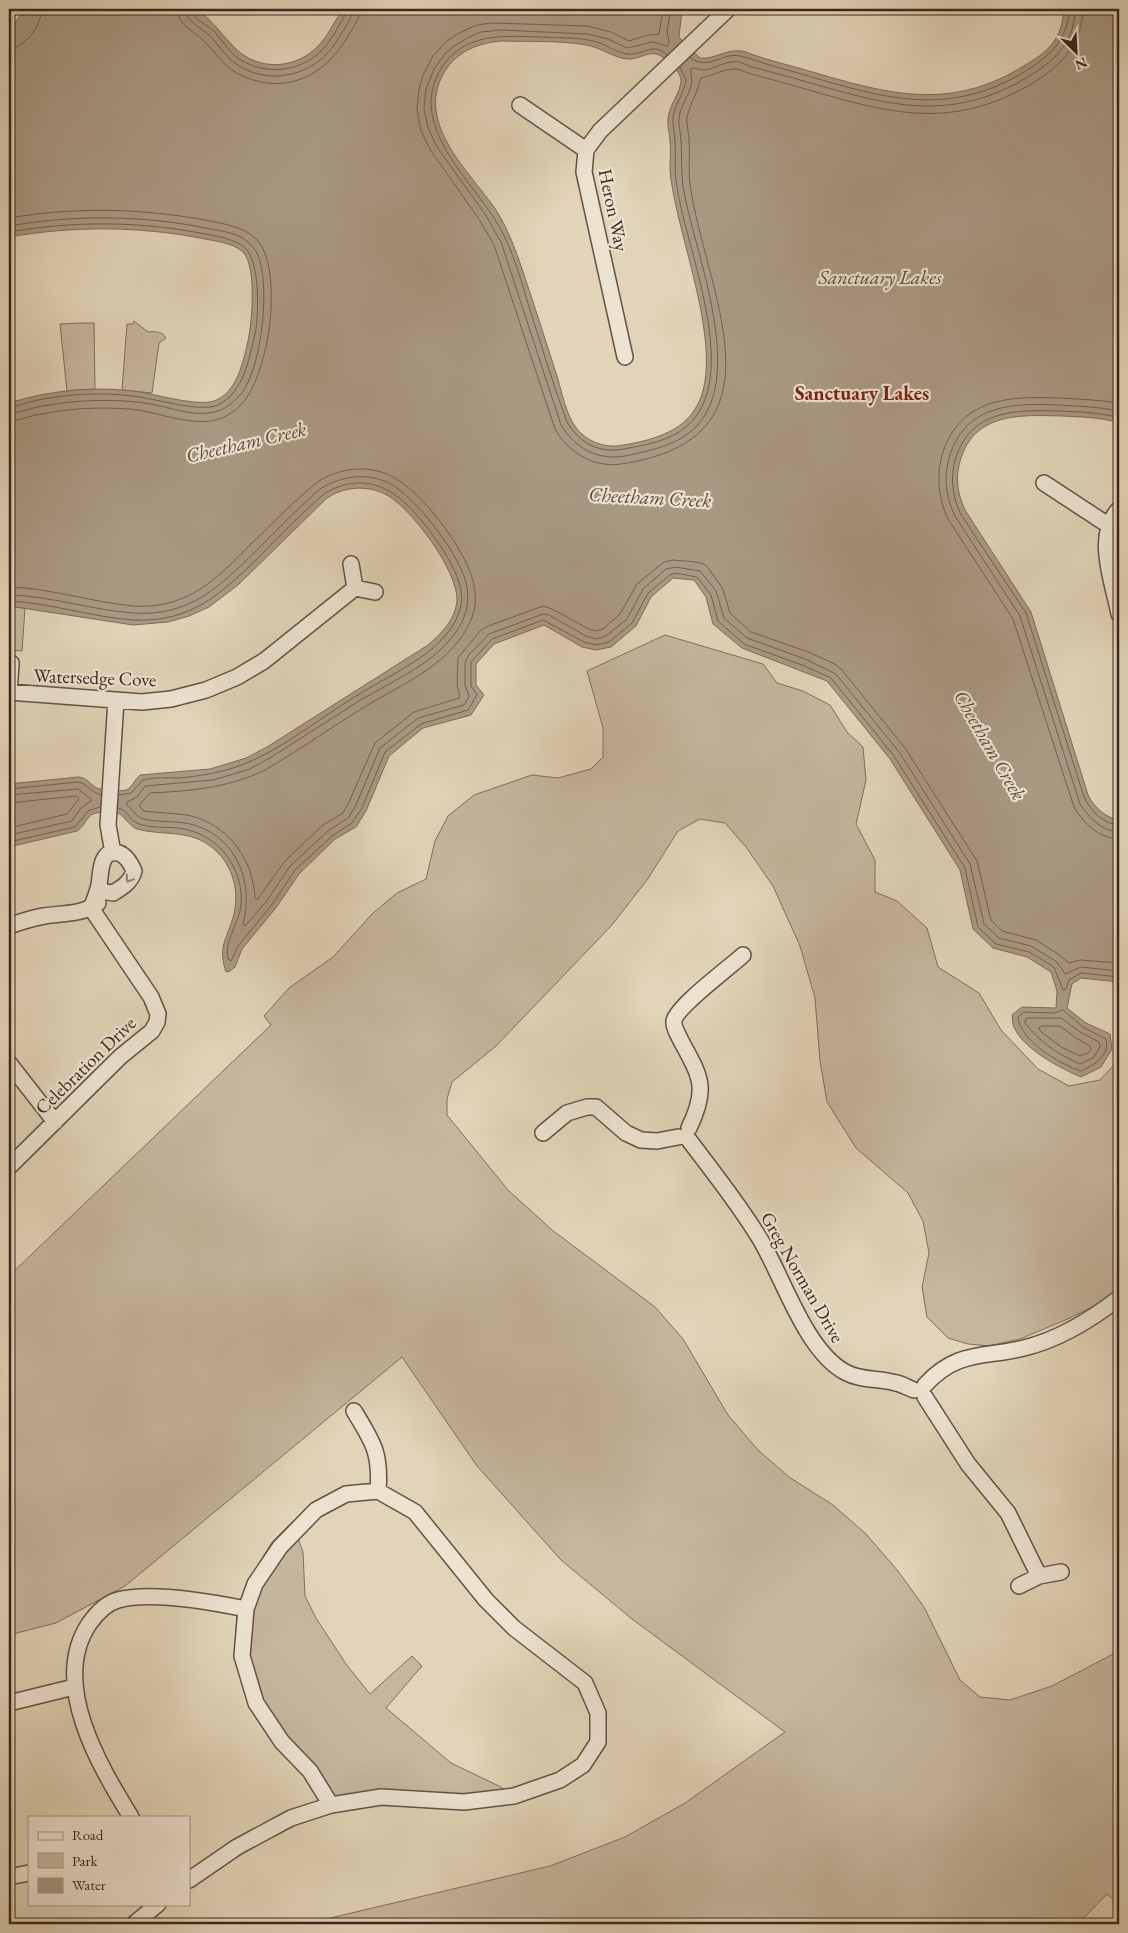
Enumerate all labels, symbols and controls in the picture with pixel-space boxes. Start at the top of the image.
north arrow [1050,28,1100,78]
text: N [1072,53,1090,75]
street label: Heron Way [593,167,635,254]
water label: Sanctuary Lakes [817,264,942,290]
district label: Sanctuary Lakes [795,380,929,406]
water label: Cheetham Creek [183,416,309,468]
water label: Cheetham Creek [588,481,712,513]
street label: Watersedge Cove [33,663,157,692]
water label: Cheetham Creek [948,685,1032,805]
one-way arrow [126,873,135,883]
street label: Celebration Drive [30,1011,141,1120]
street label: Greg Norman Drive [755,1207,850,1347]
legend [28,1816,190,1906]
text: Road [72,1825,104,1844]
text: Park [72,1851,99,1870]
text: Water [72,1875,106,1894]

